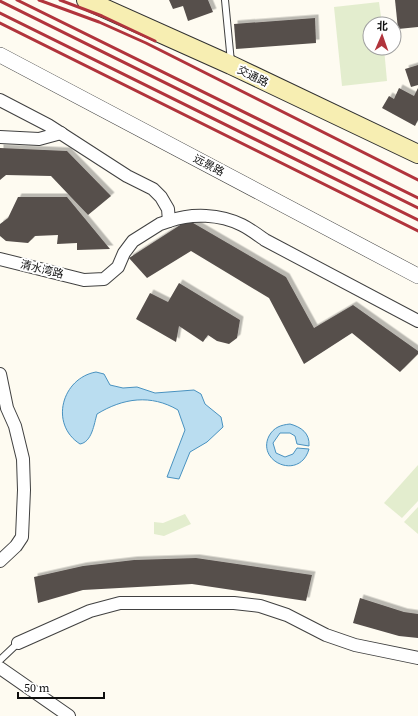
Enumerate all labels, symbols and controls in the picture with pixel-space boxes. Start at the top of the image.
north arrow [362,16,402,56]
text: 北 [377,19,388,34]
street label: 交通路 [235,62,271,90]
street label: 远景路 [191,151,227,180]
street label: 清水湾路 [19,257,65,282]
scale bar [18,674,104,700]
text: 50 m [24,680,50,696]

